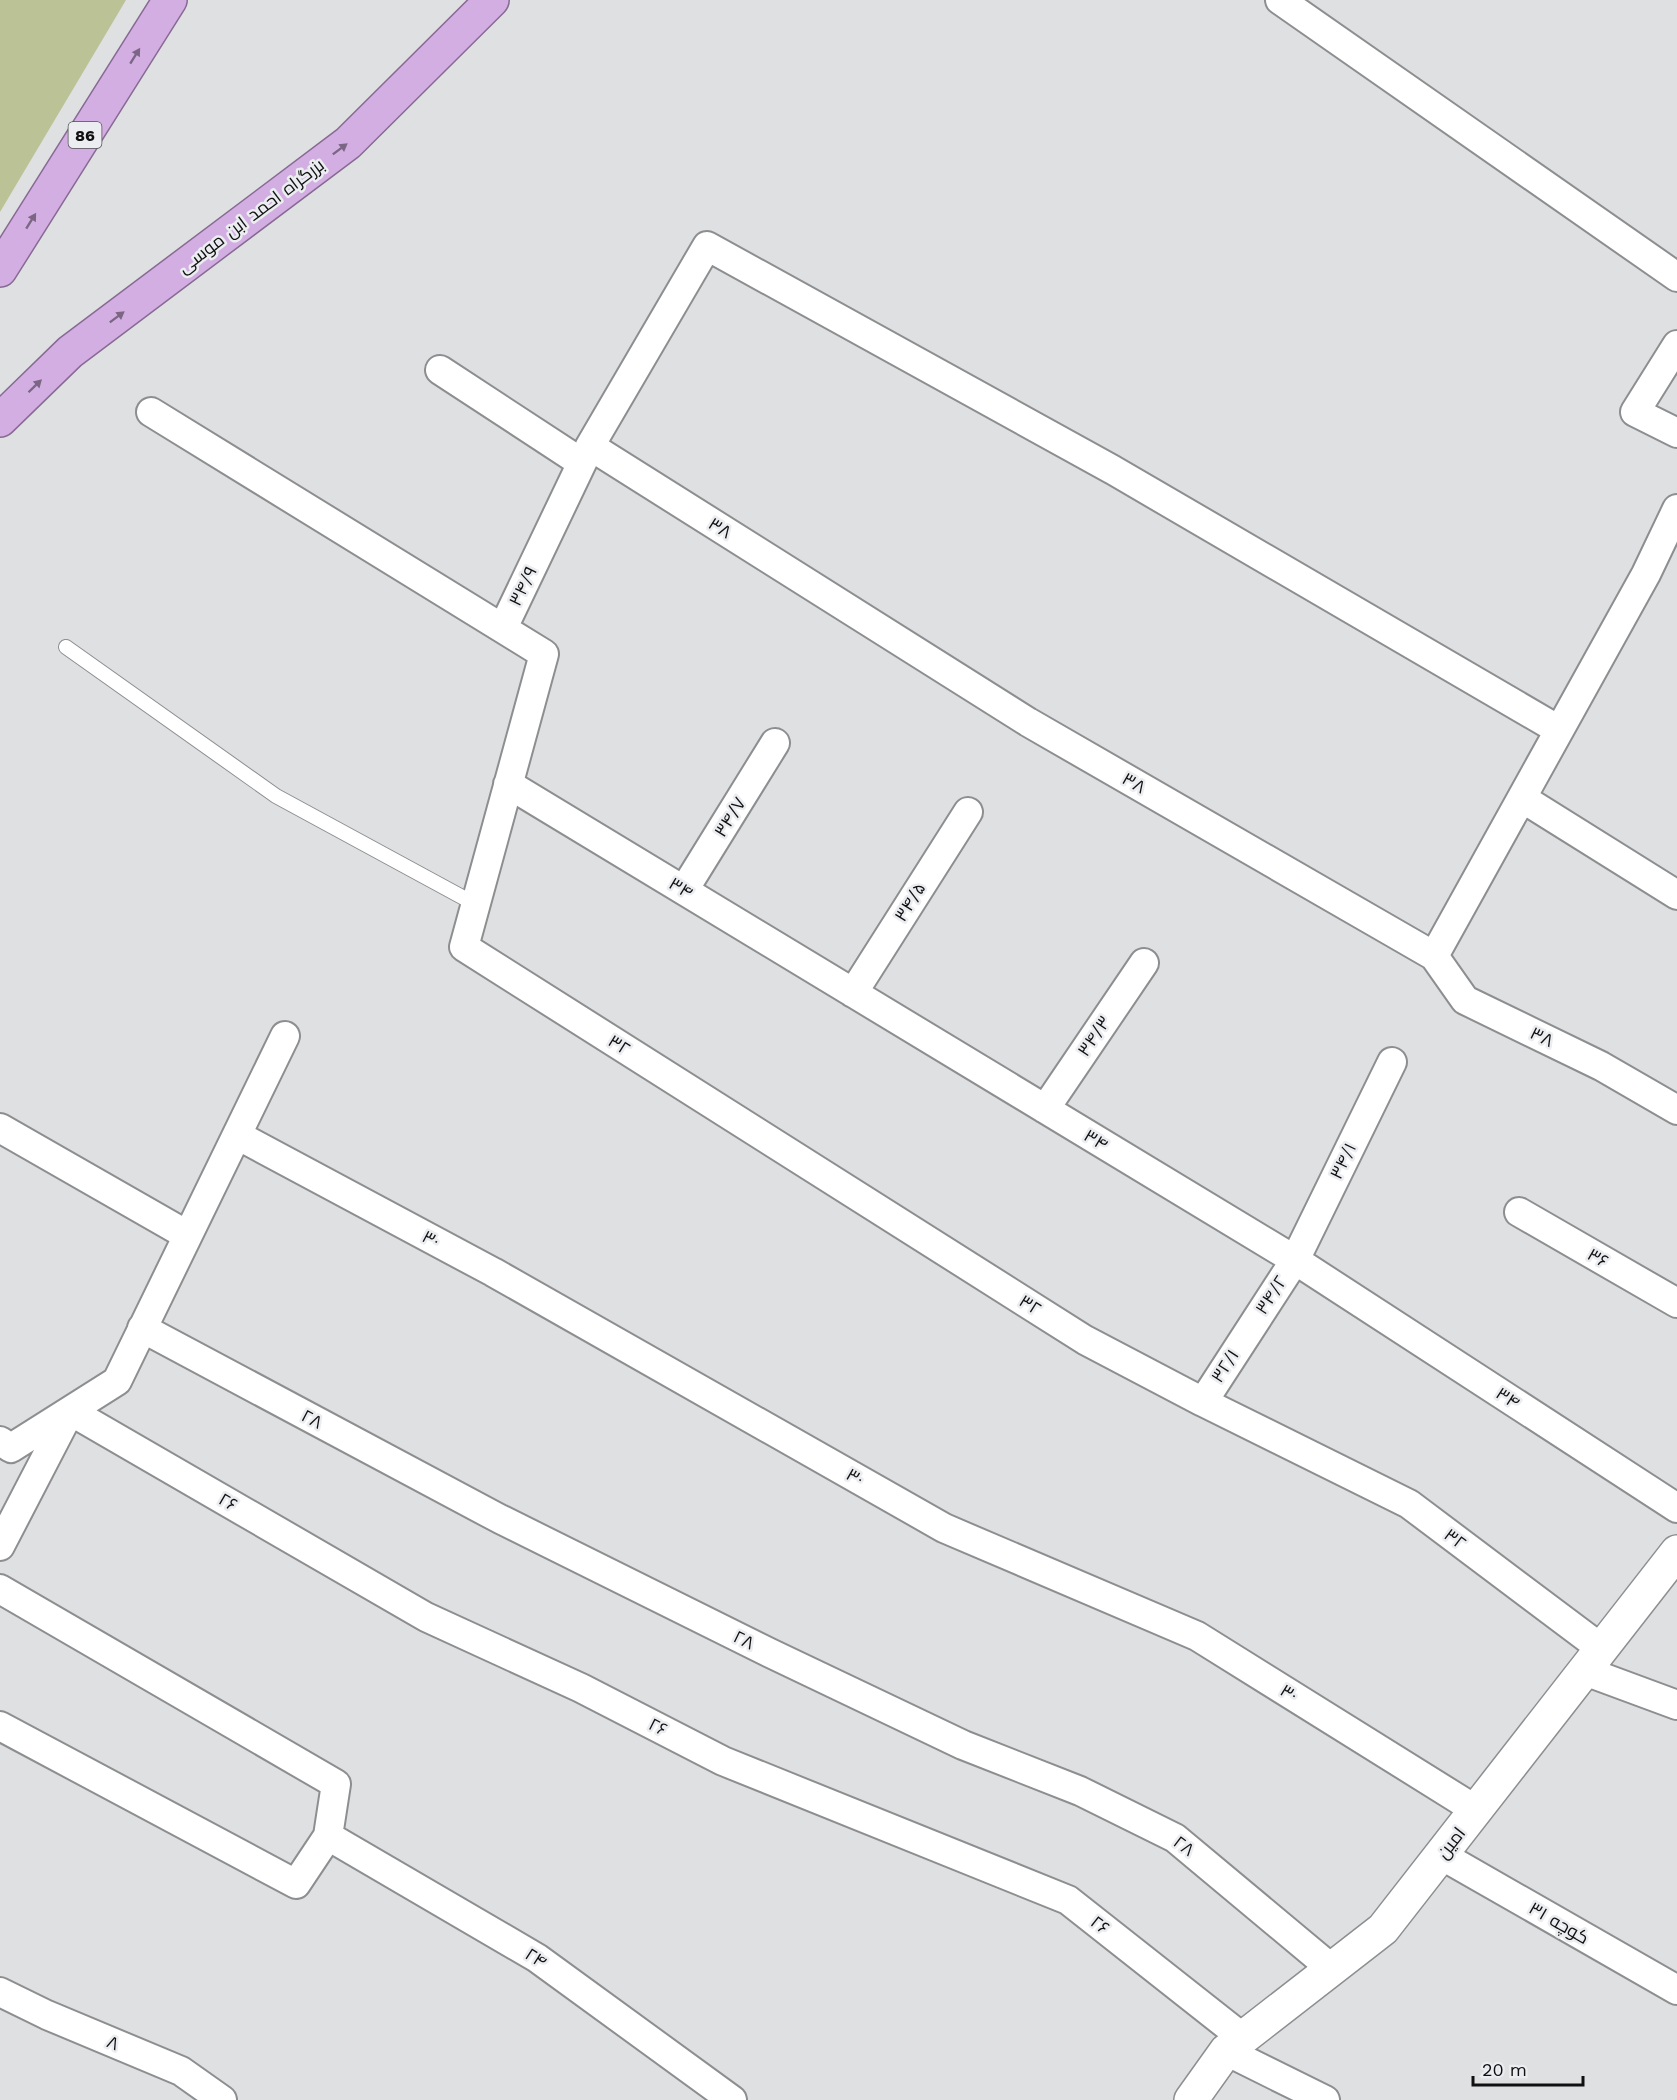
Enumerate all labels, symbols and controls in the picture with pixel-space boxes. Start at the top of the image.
one-way arrow [129,48,140,64]
road number: 86 [68,122,101,148]
one-way arrow [332,143,348,156]
street label: بزرگراه احمد ابن موسی [173,154,329,278]
one-way arrow [26,213,37,229]
one-way arrow [109,311,125,323]
one-way arrow [28,379,43,393]
street label: ۳۸ [705,512,736,543]
street label: ۳۴/۹ [504,563,541,609]
street label: ۳۸ [1119,768,1150,798]
street label: ۳۴/۷ [709,793,750,841]
street label: ۳۴ [666,872,697,903]
street label: ۳۴/۵ [890,878,930,925]
street label: ۳۴/۳ [1073,1012,1115,1060]
street label: ۳۸ [1527,1022,1557,1051]
street label: ۳۲ [605,1030,634,1059]
street label: ۳۴ [1081,1124,1112,1155]
street label: ۳۴/۱ [1325,1139,1360,1182]
street label: ۳۰ [419,1225,444,1252]
street label: ۳۶ [1584,1243,1612,1272]
street label: ۳۴/۲ [1250,1272,1291,1318]
street label: ۳۲ [1016,1290,1045,1319]
street label: ۳۲/۱ [1206,1345,1243,1386]
street label: ۳۴ [1492,1382,1524,1413]
street label: ۲۸ [298,1404,326,1433]
street label: ۳۰ [843,1463,868,1490]
street label: ۲۶ [215,1488,241,1515]
street label: ۳۲ [1440,1524,1470,1554]
street label: ۲۸ [730,1626,758,1654]
street label: ۳۰ [1277,1679,1302,1706]
street label: ۲۶ [645,1713,671,1740]
street label: امین [1432,1823,1470,1863]
street label: ۲۸ [1170,1831,1199,1860]
street label: کوچه ۳۱ [1524,1897,1593,1950]
street label: ۲۶ [1087,1911,1114,1938]
street label: ۲۴ [522,1943,551,1972]
street label: ۸ [104,2031,122,2054]
scale bar [1473,2049,1582,2087]
text: 20 m [1482,2059,1527,2080]

